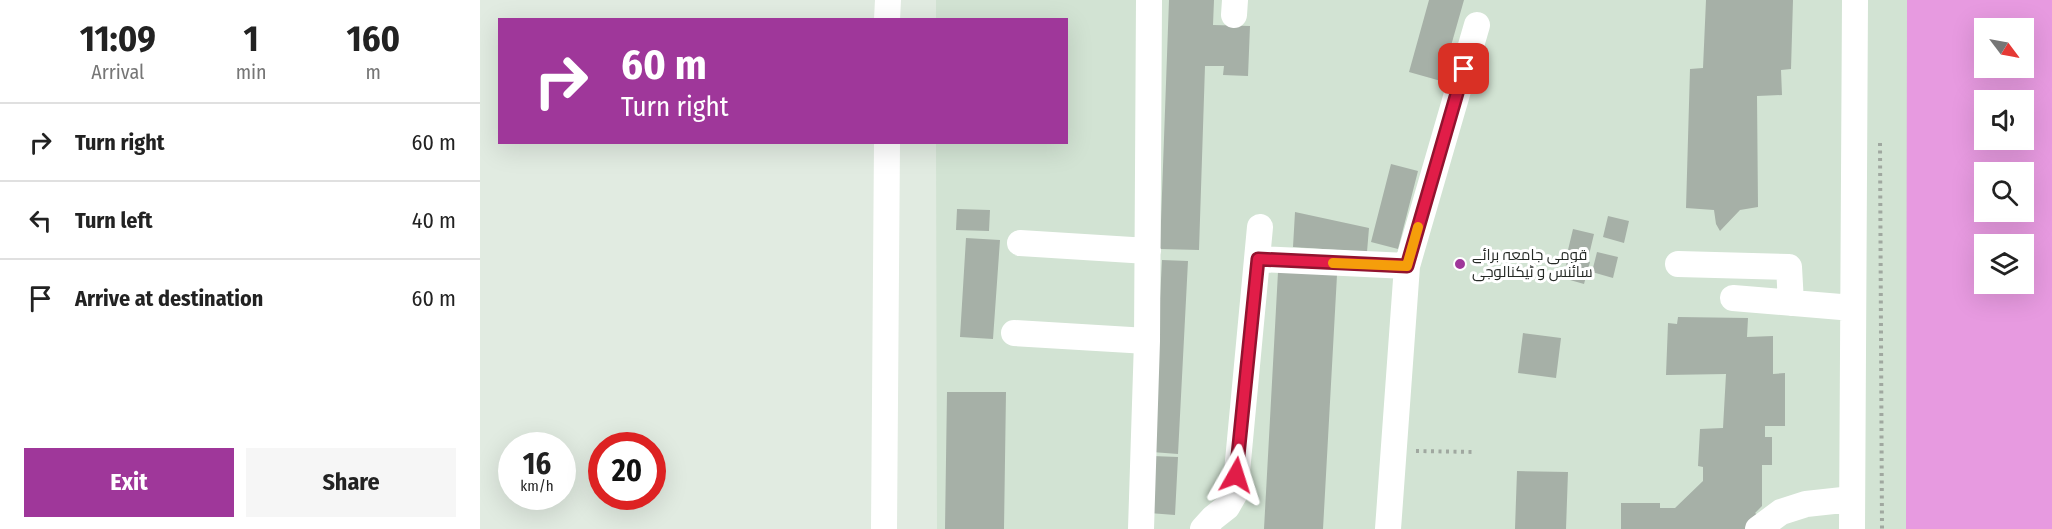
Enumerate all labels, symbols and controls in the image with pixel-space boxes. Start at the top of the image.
text: 11:09 [80,17,156,61]
text: 1 [244,17,259,61]
text: 160 [346,17,400,61]
north arrow [1974,18,2034,78]
map controls [1974,18,2034,294]
text: 60 m [621,40,707,90]
icon: right [522,42,600,120]
pin [1438,43,1489,94]
icon: arrive [1447,52,1480,85]
text: Arrival [91,60,144,84]
text: min [236,60,267,84]
text: m [366,60,381,84]
button: sound [1974,90,2034,150]
text: Turn right [621,91,729,123]
icon: right [24,126,57,159]
text: Turn right [75,129,164,156]
text: 60 m [412,129,456,156]
button: search [1974,162,2034,222]
icon: left [24,204,57,237]
text: Turn left [75,207,153,234]
text: 40 m [412,207,456,234]
button: layers [1974,234,2034,294]
place label: قومی جامعہ برائے سائنس و ٹیکنالوجی [1472,246,1593,282]
marker: قومی جامعہ برائے سائنس و ٹیکنالوجی [1453,257,1467,271]
icon: arrive [24,282,57,315]
text: Arrive at destination [75,285,263,312]
text: 60 m [412,285,456,312]
speed limit sign: 20 [588,432,666,510]
position arrow [1204,443,1268,507]
text: 16 [523,446,551,482]
button: Exit [24,448,234,517]
button: Share [246,448,456,517]
text: km/h [520,477,554,495]

